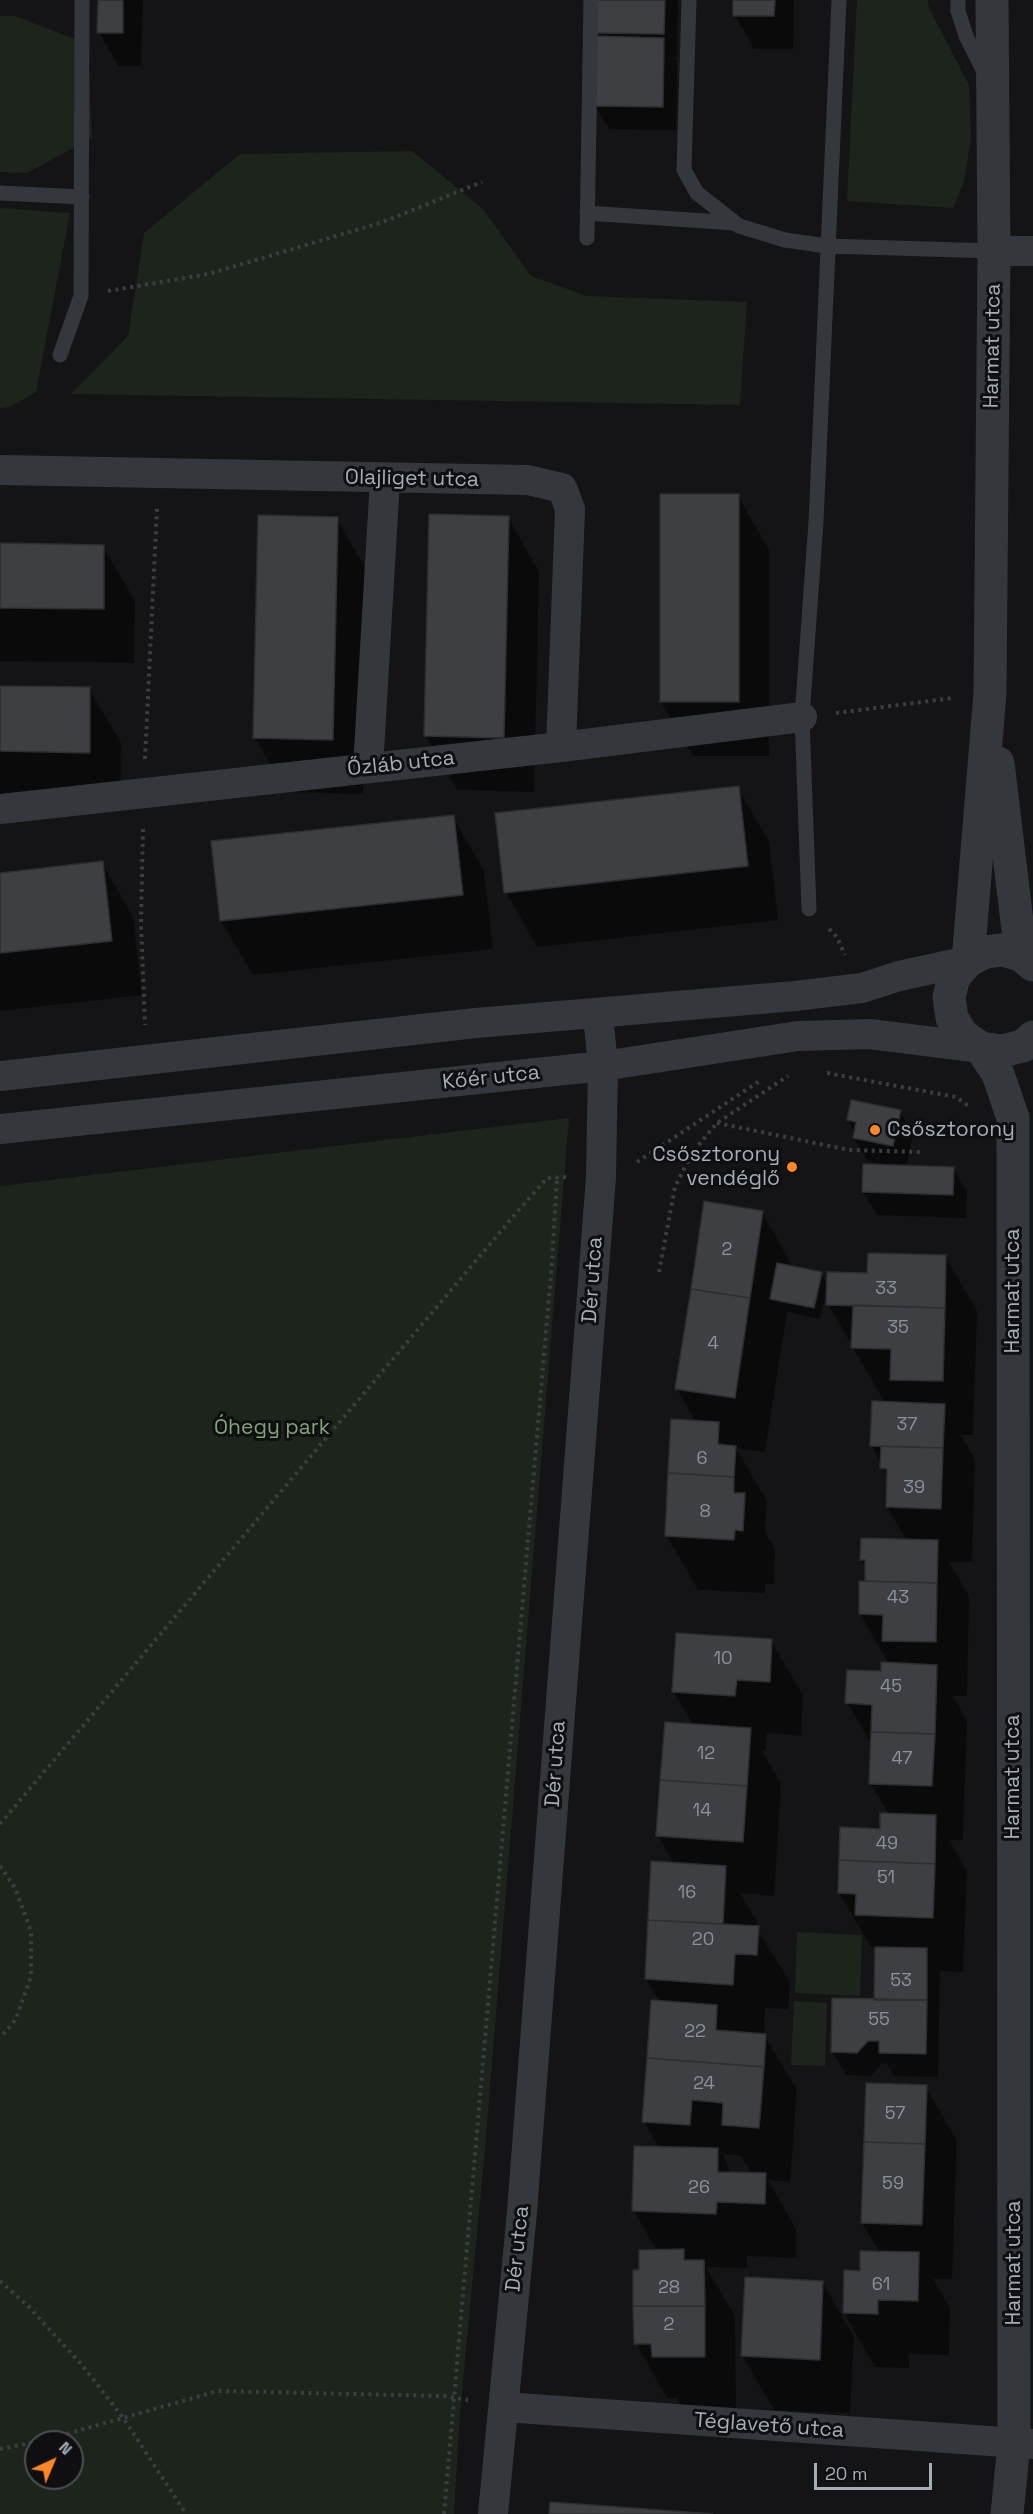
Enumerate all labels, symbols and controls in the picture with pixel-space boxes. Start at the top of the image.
street label: Harmat utca [979,283,1007,409]
street label: Olajliget utca [345,465,479,493]
street label: Őzláb utca [346,746,456,782]
street label: Kőér utca [441,1060,541,1096]
place label: Csősztorony [887,1117,1015,1143]
marker: Csősztorony [868,1123,882,1137]
place label: Csősztorony vendéglő [652,1142,780,1192]
marker: Csősztorony vendéglő [785,1160,799,1174]
street label: Harmat utca [1000,1228,1026,1354]
street label: Dér utca [577,1236,609,1324]
house number: 2 [722,1239,732,1261]
house number: 33 [875,1278,897,1300]
house number: 35 [887,1317,909,1339]
house number: 4 [707,1333,719,1355]
house number: 37 [896,1414,918,1436]
park label: Óhegy park [214,1415,330,1441]
house number: 6 [696,1448,708,1470]
house number: 39 [903,1477,925,1499]
house number: 8 [699,1501,711,1523]
house number: 43 [887,1587,909,1609]
house number: 10 [713,1648,733,1670]
house number: 45 [880,1676,902,1698]
street label: Harmat utca [1000,1714,1026,1840]
street label: Dér utca [540,1720,572,1808]
house number: 12 [697,1743,715,1765]
house number: 47 [892,1748,912,1770]
house number: 14 [693,1800,711,1822]
house number: 49 [876,1833,898,1855]
house number: 51 [877,1867,895,1889]
house number: 16 [678,1882,696,1904]
house number: 20 [692,1929,714,1951]
house number: 53 [890,1970,912,1992]
house number: 55 [868,2009,890,2031]
house number: 22 [684,2021,706,2043]
house number: 24 [693,2073,715,2095]
house number: 57 [885,2103,905,2125]
house number: 59 [882,2173,904,2195]
house number: 26 [688,2177,710,2199]
street label: Harmat utca [1001,2200,1027,2326]
street label: Dér utca [501,2205,535,2293]
house number: 61 [872,2274,890,2296]
house number: 28 [658,2277,680,2299]
house number: 2 [664,2314,674,2336]
street label: Téglavető utca [693,2408,845,2444]
north arrow [24,2430,84,2490]
text: N [54,2437,77,2459]
scale bar [817,2451,936,2489]
text: 20 m [825,2462,868,2485]

